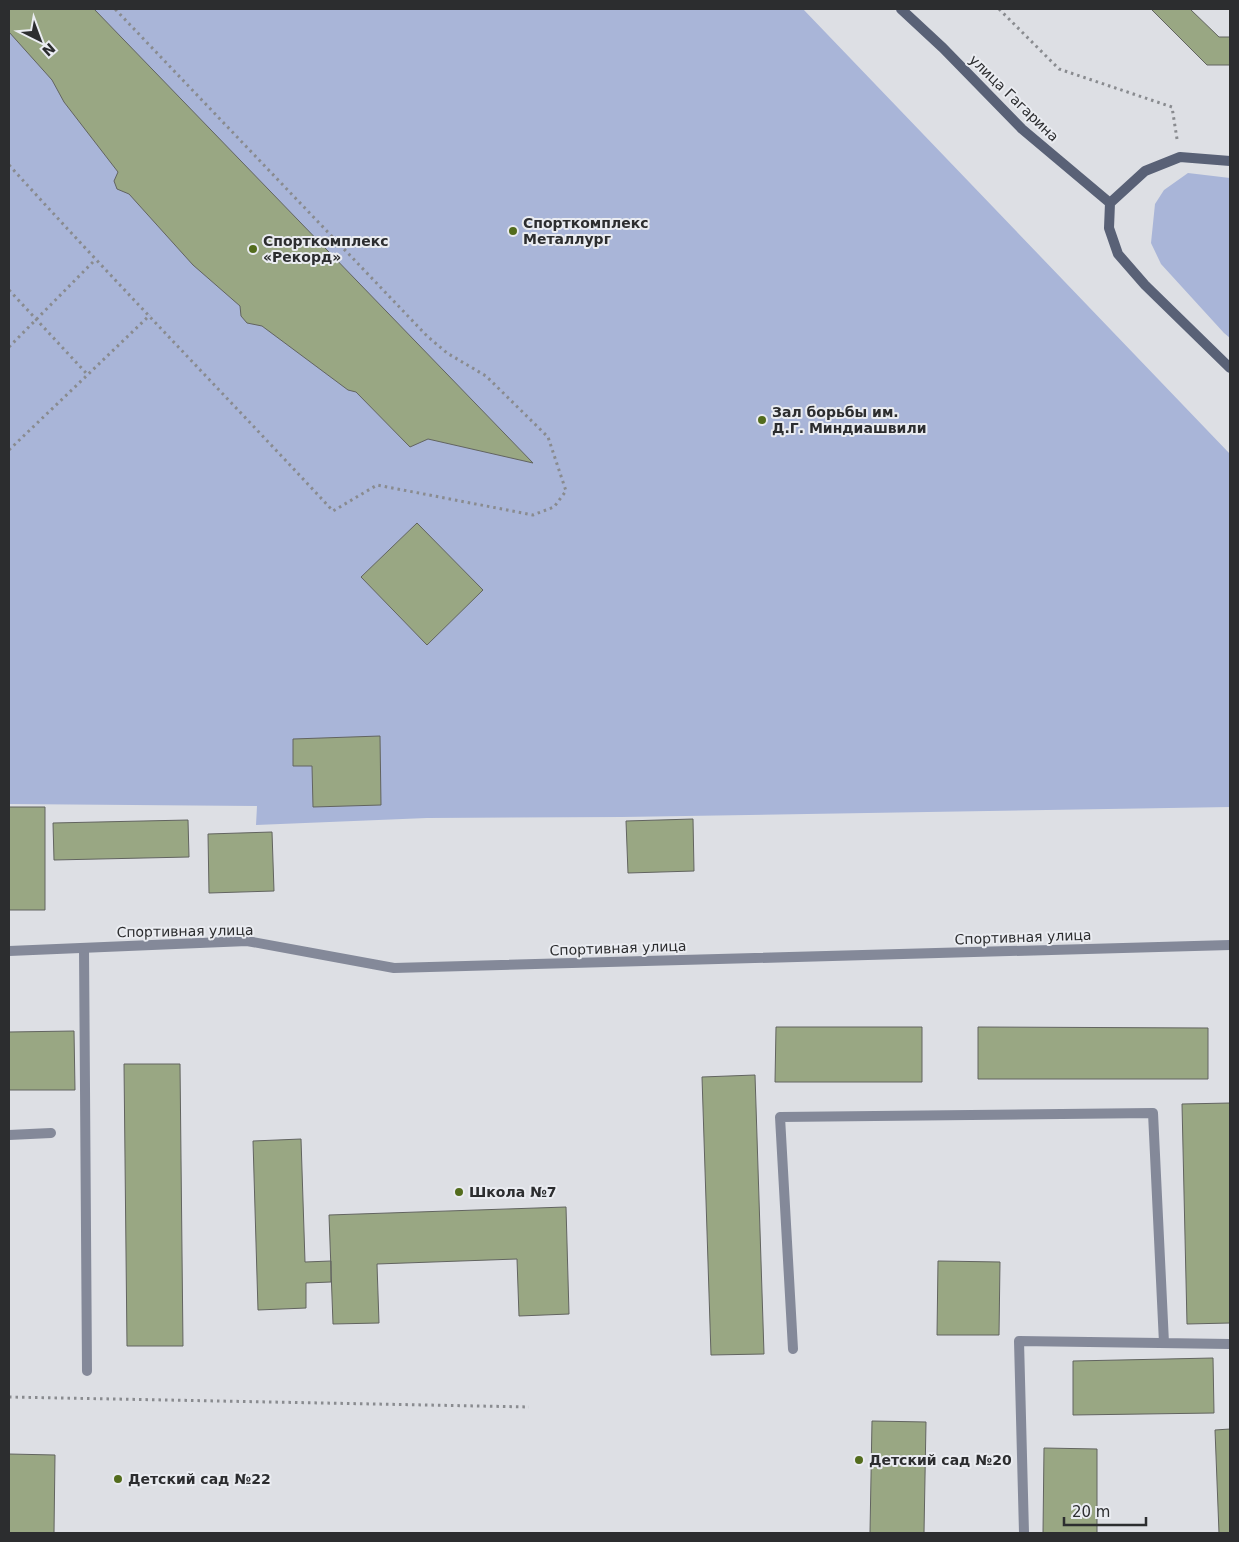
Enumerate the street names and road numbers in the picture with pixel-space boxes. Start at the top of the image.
street label: улица Гагарина [966,51,1062,145]
street label: Спортивная улица [116,922,254,940]
street label: Спортивная улица [954,927,1092,947]
street label: Спортивная улица [549,938,687,958]

